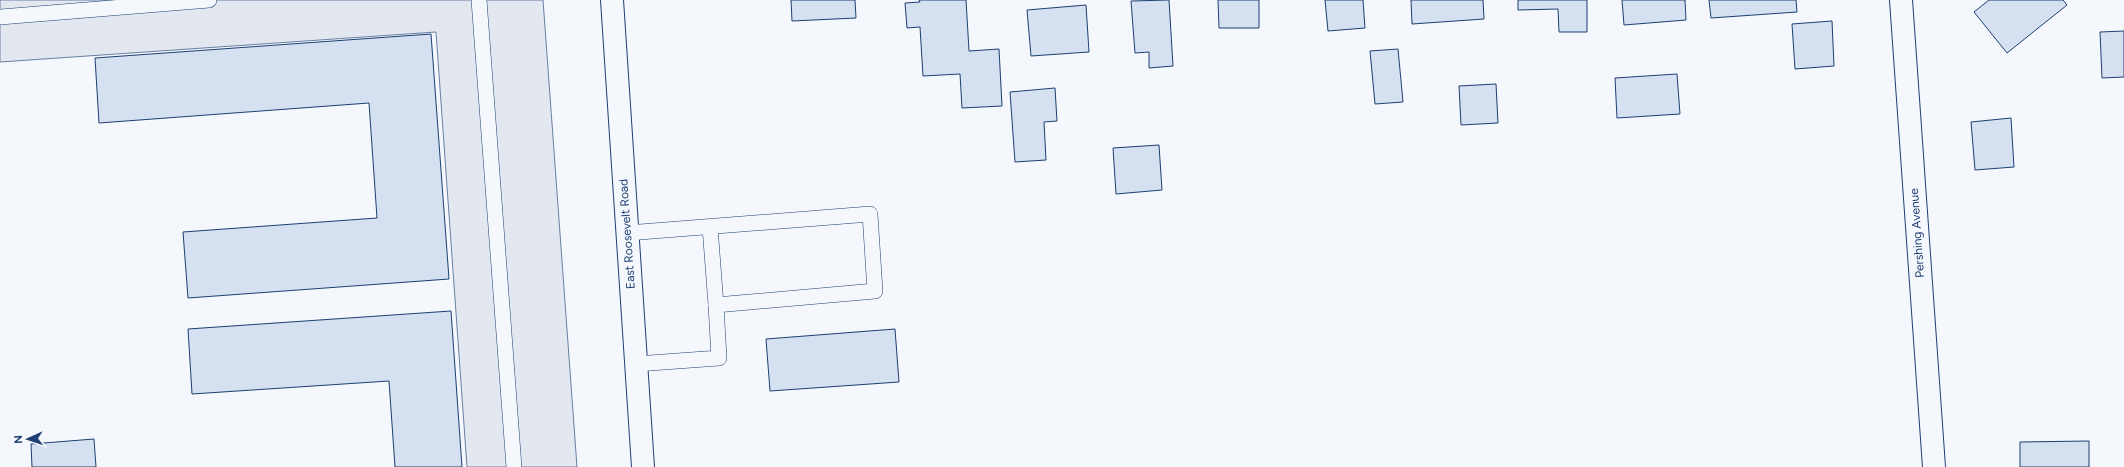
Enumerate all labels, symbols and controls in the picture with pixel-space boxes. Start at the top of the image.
street label: East Roosevelt Road [616,179,638,289]
street label: Pershing Avenue [1907,187,1927,278]
north arrow [8,419,48,459]
text: N [12,435,25,444]

